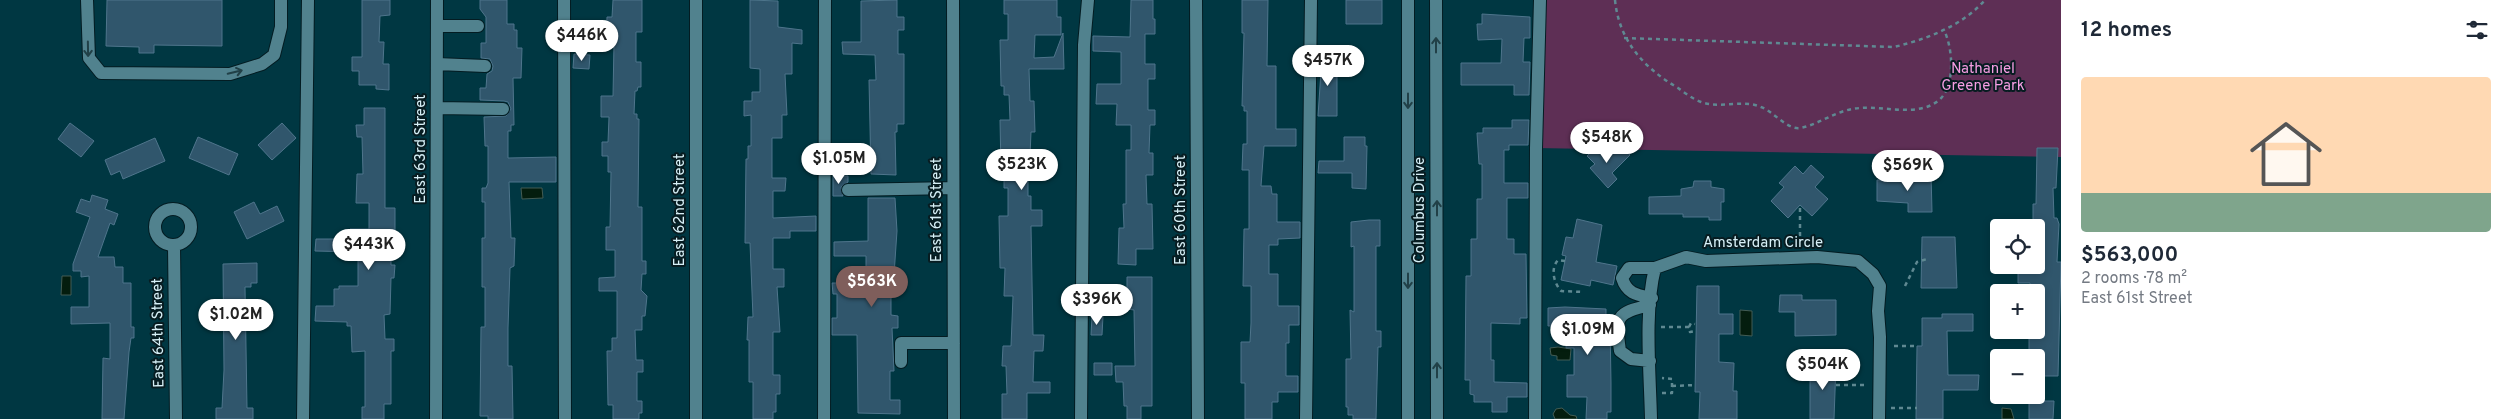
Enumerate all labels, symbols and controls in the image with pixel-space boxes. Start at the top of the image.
icon: filters [2463,16,2491,44]
text: 12 homes [2081,17,2172,44]
pin: $446K [547,20,617,62]
text: $446K [556,26,608,46]
one-way arrow [1431,38,1441,54]
one-way arrow [83,40,93,56]
pin: $457K [1293,44,1363,87]
text: $457K [1303,51,1353,71]
park label: Nathaniel Greene Park [1941,60,2025,96]
one-way arrow [226,67,242,76]
one-way arrow [1403,92,1413,109]
street label: East 63rd Street [412,94,431,204]
icon: home [2241,109,2331,199]
pin: $548K [1572,121,1642,164]
text: $548K [1581,128,1633,148]
pin: $1.05M [798,142,880,185]
pin: $523K [987,148,1057,191]
text: $1.05M [812,149,866,169]
pin: $569K [1873,150,1943,192]
street label: East 62nd Street [671,154,690,266]
text: $523K [997,155,1047,175]
street label: East 60th Street [1172,155,1191,265]
text: $569K [1883,156,1933,176]
street label: Columbus Drive [1411,157,1430,263]
street label: East 61st Street [928,158,947,262]
one-way arrow [1432,200,1442,216]
map controls [1990,219,2045,404]
button: locate [1990,219,2045,274]
pin: $443K [334,228,404,271]
street label: Amsterdam Circle [1703,234,1823,253]
text: $443K [343,235,395,255]
text: $563,000 [2081,242,2178,269]
pin: $563K [837,266,907,308]
text: 2 rooms · 78 m² [2081,269,2187,289]
text: $563K [847,272,897,292]
one-way arrow [1403,272,1413,289]
street label: East 64th Street [149,278,169,388]
pin: $396K [1062,284,1132,326]
button: + [1990,284,2045,339]
text: East 61st Street [2081,289,2192,309]
text: $396K [1072,290,1122,310]
pin: $1.02M [195,298,277,341]
text: $1.02M [209,305,263,325]
pin: $1.09M [1547,314,1629,356]
text: $1.09M [1561,320,1615,340]
pin: $504K [1788,348,1858,391]
button: − [1990,349,2045,404]
text: $504K [1797,355,1849,375]
one-way arrow [1432,363,1442,379]

